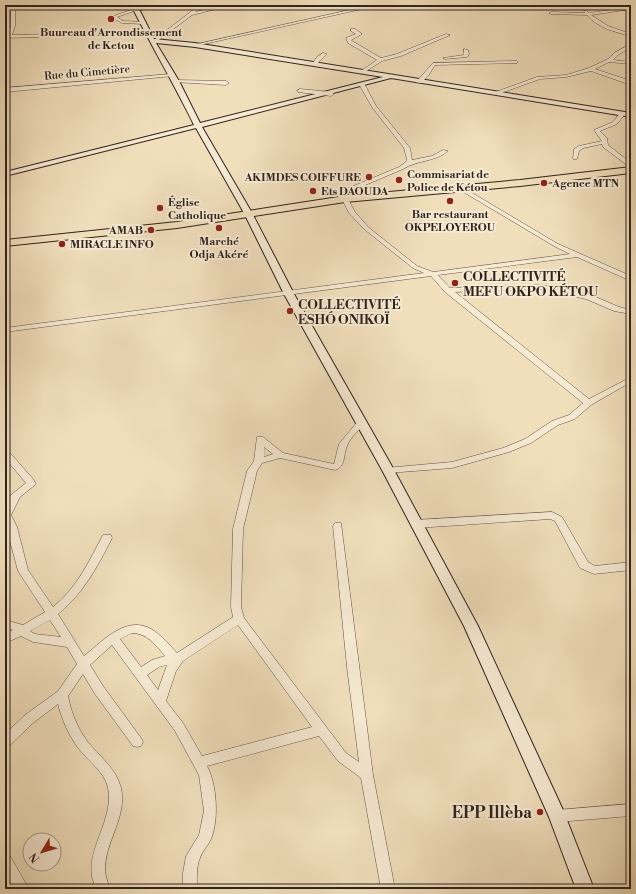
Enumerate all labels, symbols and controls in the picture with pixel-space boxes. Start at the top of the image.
marker: Buureau d'Arrondissement de Ketou [106,14,116,24]
place label: Buureau d'Arrondissement de Ketou [40,26,182,53]
street label: Rue du Cimetière [44,62,131,84]
place label: Commisariat de Police de Kétou [407,168,489,195]
place label: AKIMDES COIFFURE [243,171,361,185]
marker: AKIMDES COIFFURE [364,172,374,182]
marker: Commisariat de Police de Kétou [394,175,404,185]
place label: Agence MTN [551,177,620,191]
marker: Agence MTN [539,178,549,188]
place label: Ets DAOUDA [321,185,389,199]
marker: Ets DAOUDA [308,186,318,196]
place label: Église Catholique [168,195,226,223]
marker: Bar restaurant OKPELOYEROU [445,196,455,206]
marker: Église Catholique [155,203,165,213]
place label: Bar restaurant OKPELOYEROU [405,208,496,235]
marker: Marché Odja Akéré [214,223,224,233]
place label: AMAB [108,224,143,238]
marker: AMAB [146,225,156,235]
place label: Marché Odja Akéré [190,235,249,262]
place label: MIRACLE INFO [70,238,154,252]
marker: MIRACLE INFO [57,239,67,249]
place label: COLLECTIVITÉ MEFU OKPO KÉTOU [463,268,598,300]
marker: COLLECTIVITÉ MEFU OKPO KÉTOU [450,278,460,288]
place label: COLLECTIVITÉ ESHÓ ONIKOÏ [298,296,401,328]
marker: COLLECTIVITÉ ESHÓ ONIKOÏ [285,306,295,316]
place label: EPP Illèba [452,803,532,823]
marker: EPP Illèba [535,807,545,817]
north arrow [22,832,62,872]
text: N [27,850,43,865]

